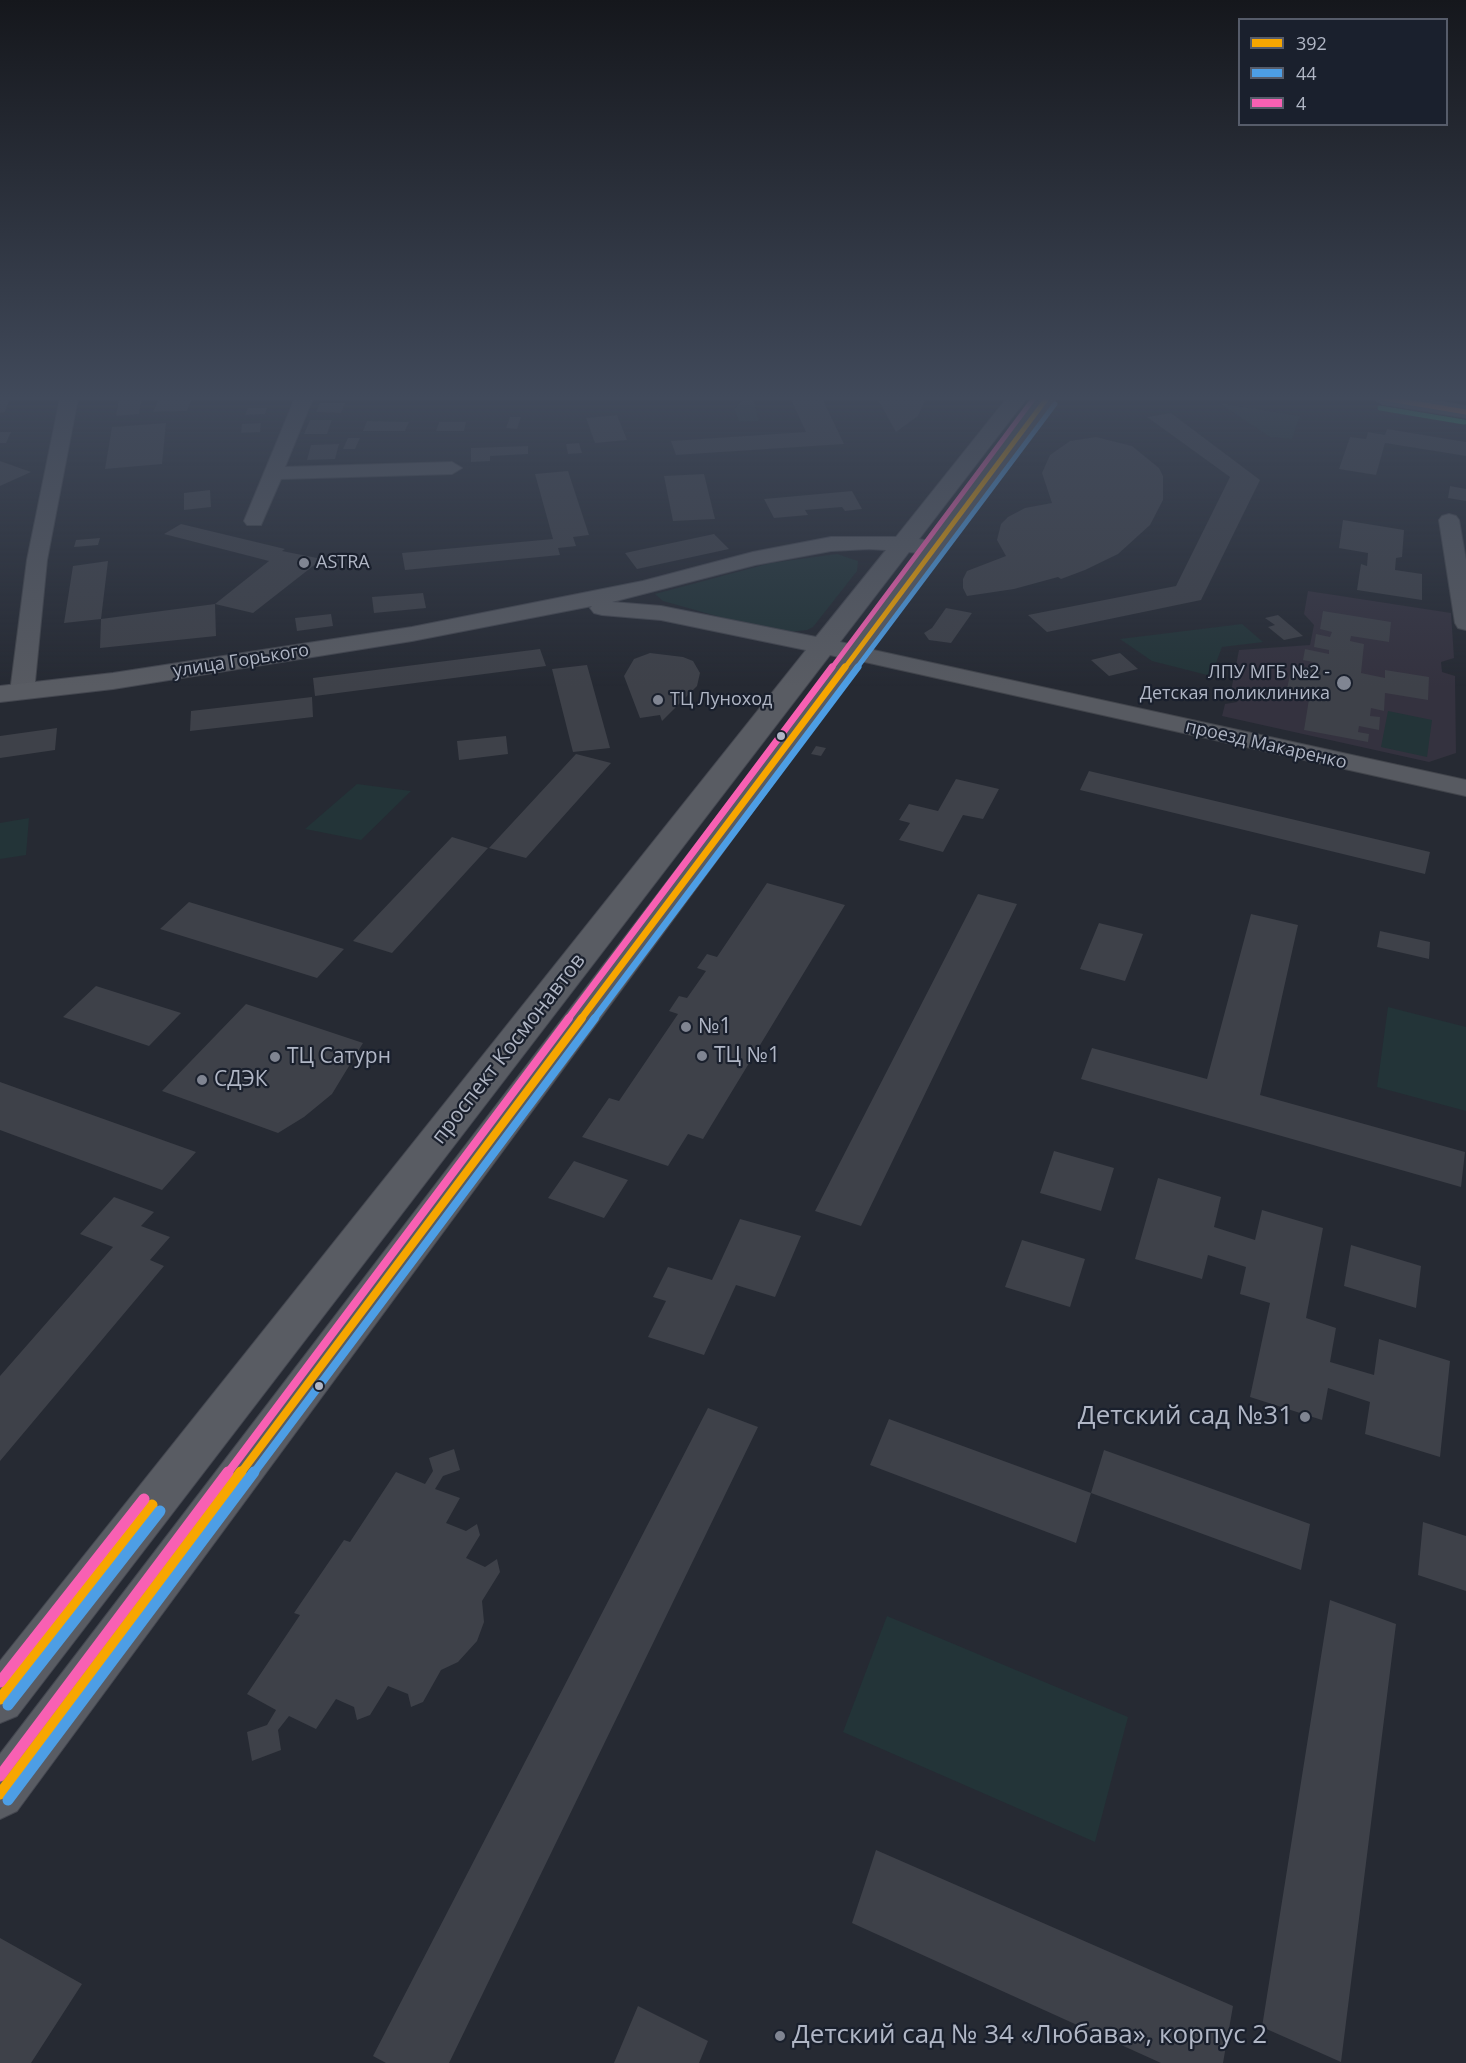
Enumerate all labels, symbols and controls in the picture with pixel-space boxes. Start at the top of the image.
legend [1238,18,1448,126]
text: 392 [1296,31,1327,55]
text: 44 [1296,61,1317,85]
text: 4 [1296,91,1306,115]
place label: ASTRA [316,552,370,574]
marker: ASTRA [297,556,311,570]
street label: улица Горького [172,640,310,682]
place label: ЛПУ МГБ №2 - Детская поликлиника [1140,662,1330,704]
marker: ЛПУ МГБ №2 - Детская поликлиника [1335,674,1353,692]
place label: ТЦ Луноход [670,689,772,711]
marker: ТЦ Луноход [651,693,665,707]
street label: проезд Макаренко [1183,716,1349,774]
unlabelled marker [775,730,787,742]
street label: проспект Космонавтов [427,949,591,1149]
place label: №1 [698,1014,731,1040]
marker: №1 [679,1020,693,1034]
place label: ТЦ №1 [714,1043,780,1069]
place label: ТЦ Сатурн [287,1044,391,1070]
marker: ТЦ №1 [695,1049,709,1063]
marker: ТЦ Сатурн [268,1050,282,1064]
place label: СДЭК [214,1067,268,1093]
marker: СДЭК [195,1073,209,1087]
unlabelled marker [313,1380,325,1392]
place label: Детский сад №31 [1078,1401,1293,1433]
marker: Детский сад №31 [1298,1410,1312,1424]
place label: Детский сад № 34 «Любава», корпус 2 [792,2020,1267,2052]
marker: Детский сад № 34 «Любава», корпус 2 [773,2029,787,2043]

